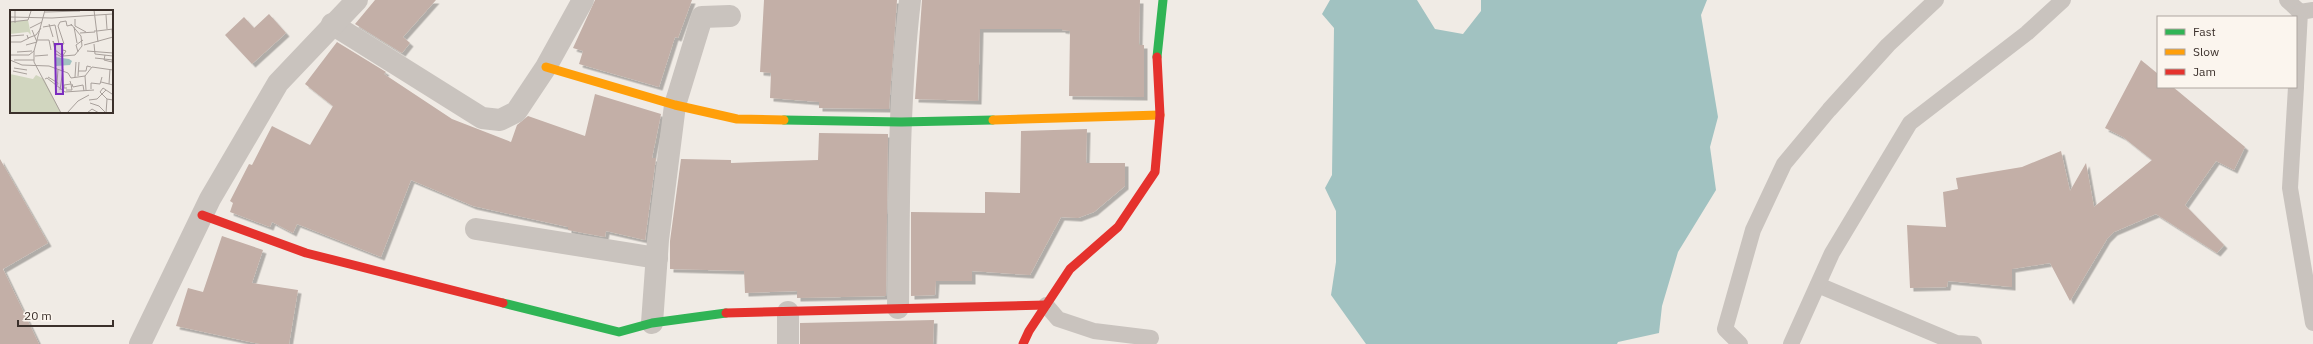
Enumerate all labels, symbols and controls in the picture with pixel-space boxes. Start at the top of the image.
inset map [10,10,113,113]
legend [2157,16,2297,88]
text: Fast [2193,24,2216,39]
text: Slow [2193,44,2219,59]
text: Jam [2193,64,2216,79]
scale bar [18,302,113,328]
text: 20 m [24,308,52,323]

